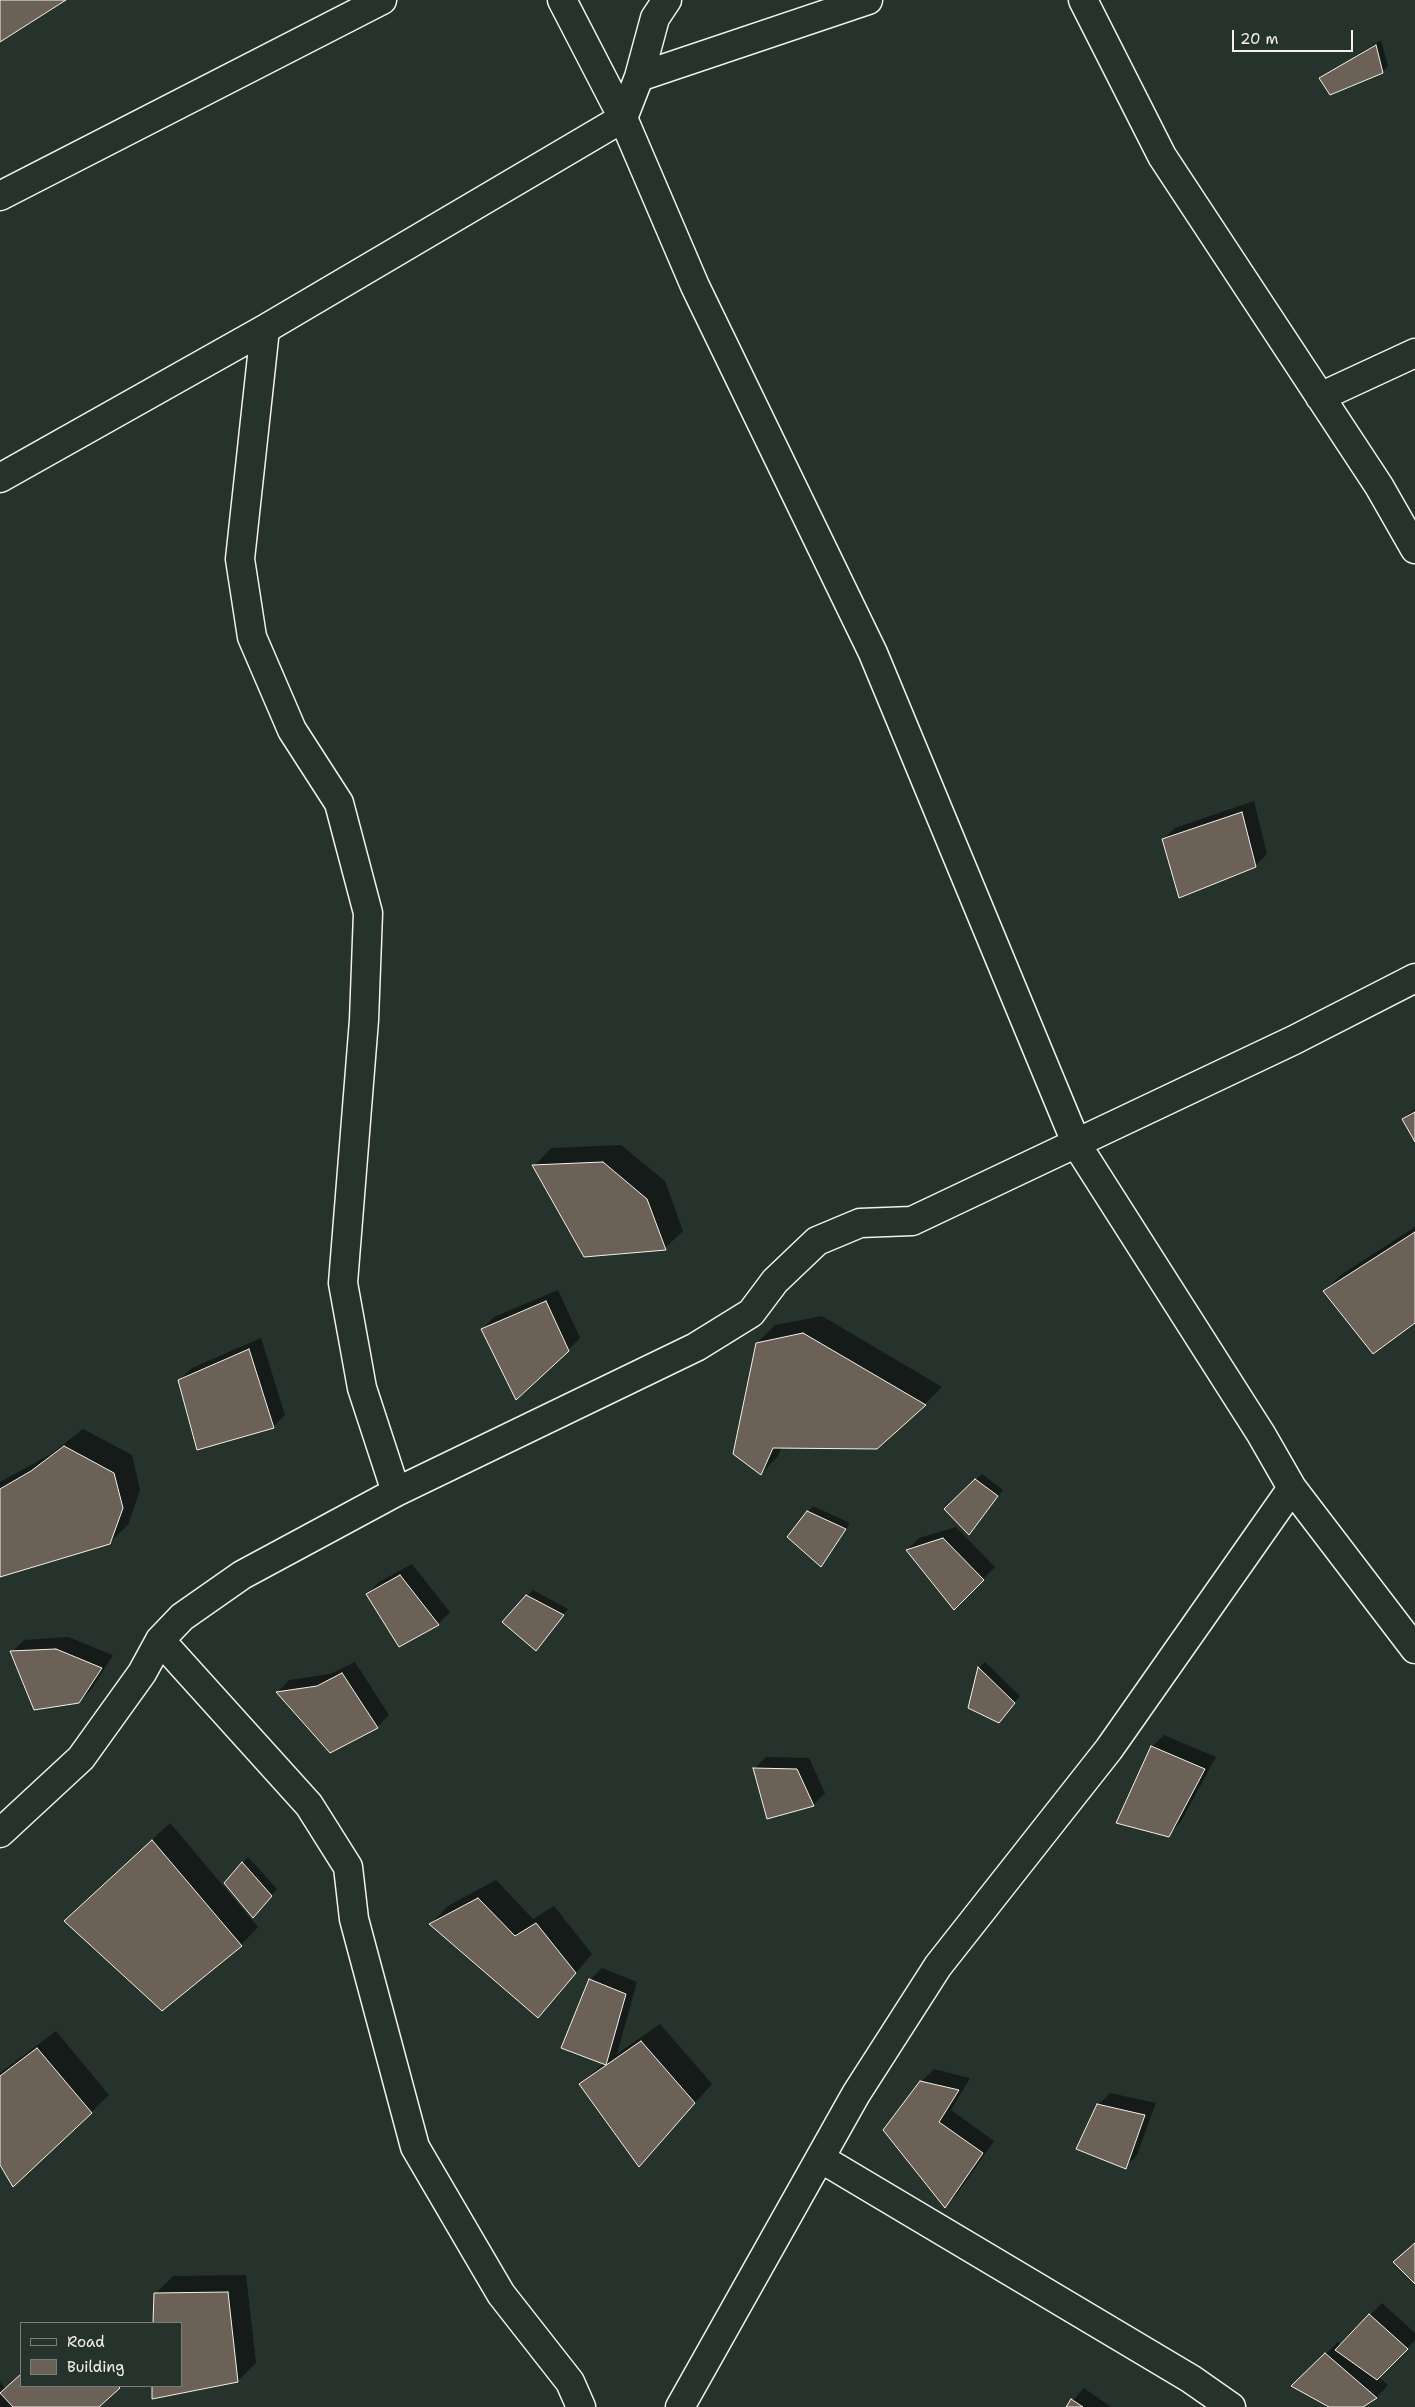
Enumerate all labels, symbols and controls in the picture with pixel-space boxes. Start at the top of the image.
scale bar [1235,20,1356,52]
text: 20 m [1240,29,1279,49]
legend [20,2322,182,2387]
text: Road [67,2332,105,2352]
text: Building [67,2357,124,2377]

